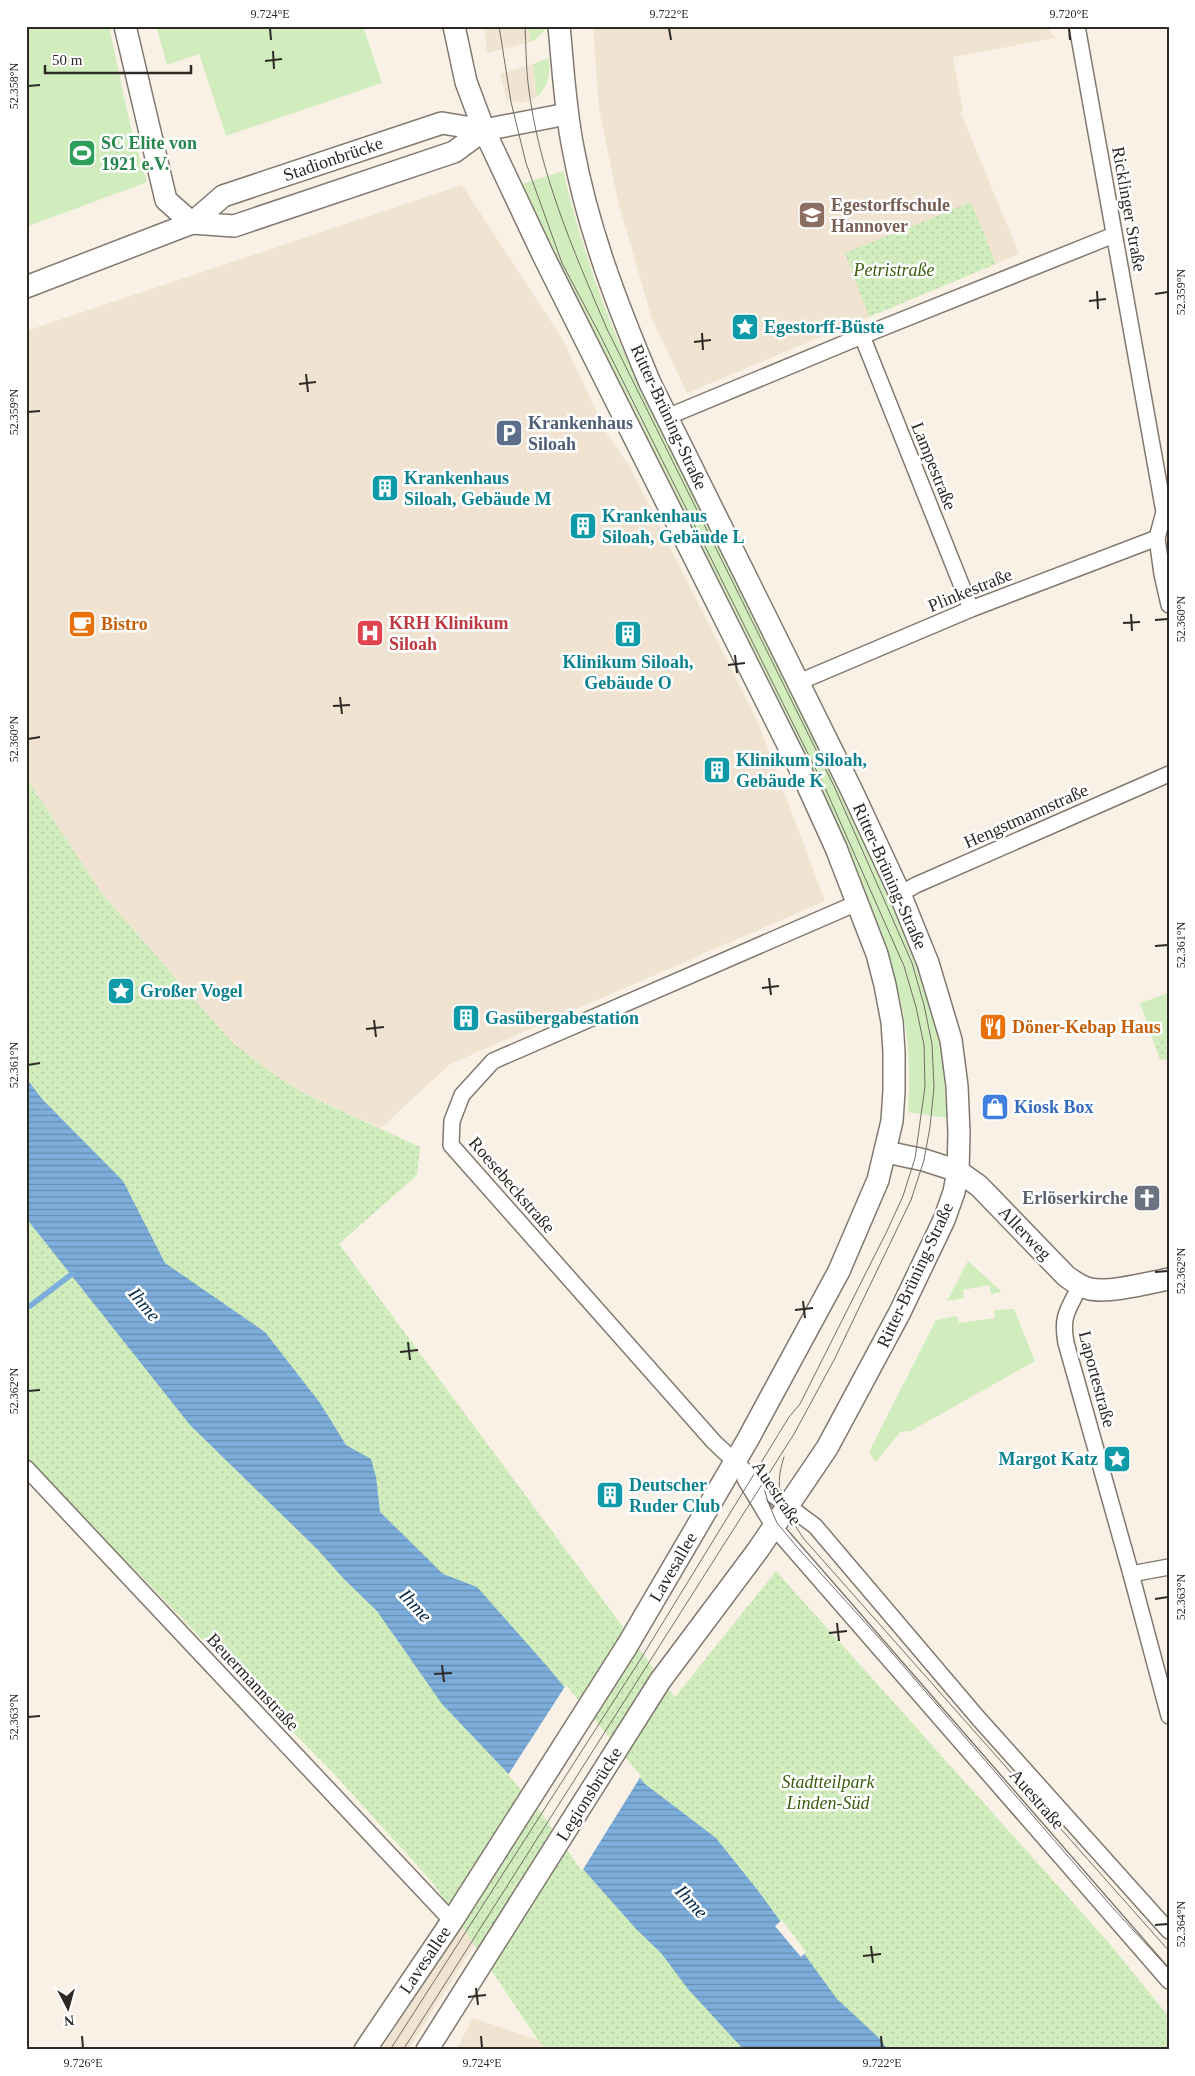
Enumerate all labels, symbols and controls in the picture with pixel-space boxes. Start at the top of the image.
text: 9.724°E [250,7,290,21]
text: 9.722°E [649,7,689,21]
text: 9.720°E [1049,7,1089,21]
scale bar [45,42,191,74]
text: 50 m [52,52,83,68]
text: 52.358°N [7,62,21,109]
place label: SC Elite von 1921 e.V. [101,133,197,174]
street label: Stadionbrücke [281,133,385,185]
sports icon: SC Elite von 1921 e.V. [67,138,97,168]
street label: Ricklinger Straße [1108,145,1150,273]
place label: Egestorffschule Hannover [831,195,950,236]
school or university icon: Egestorffschule Hannover [797,200,827,230]
park label: Petristraße [853,260,935,280]
text: 52.359°N [1174,268,1188,315]
place icon: Egestorff-Büste [730,312,760,342]
place label: Egestorff-Büste [764,317,884,337]
street label: Ritter-Brüning-Straße [627,341,711,493]
text: 52.359°N [7,388,21,435]
place label: Krankenhaus Siloah [528,413,633,454]
parking icon: Krankenhaus Siloah [494,418,524,448]
street label: Lampestraße [907,419,961,513]
place label: Krankenhaus Siloah, Gebäude M [404,468,552,509]
building icon: Krankenhaus Siloah, Gebäude M [370,473,400,503]
place label: Krankenhaus Siloah, Gebäude L [602,506,745,547]
building icon: Krankenhaus Siloah, Gebäude L [568,511,598,541]
street label: Plinkestraße [925,564,1015,616]
text: 52.360°N [1174,595,1188,642]
cafe icon: Bistro [67,609,97,639]
place label: KRH Klinikum Siloah [389,613,509,654]
place label: Bistro [101,614,148,634]
hospital icon: KRH Klinikum Siloah [355,618,385,648]
building icon: Klinikum Siloah, Gebäude O [613,619,643,649]
place label: Klinikum Siloah, Gebäude O [562,652,694,693]
text: 52.360°N [7,715,21,762]
place label: Klinikum Siloah, Gebäude K [736,750,867,791]
building icon: Klinikum Siloah, Gebäude K [702,755,732,785]
street label: Hengstmannstraße [961,780,1091,852]
street label: Ritter-Brüning-Straße [849,800,931,952]
text: 52.361°N [1174,921,1188,968]
place icon: Großer Vogel [106,976,136,1006]
place label: Großer Vogel [140,981,243,1001]
building icon: Gasübergabestation [451,1003,481,1033]
place label: Gasübergabestation [485,1008,639,1028]
restaurant icon: Döner-Kebap Haus [978,1012,1008,1042]
place label: Döner-Kebap Haus [1012,1017,1161,1037]
text: 52.361°N [7,1041,21,1088]
shop icon: Kiosk Box [980,1092,1010,1122]
place label: Kiosk Box [1014,1097,1094,1117]
street label: Roesebeckstraße [465,1133,559,1237]
church icon: Erlöserkirche [1132,1183,1162,1213]
place label: Erlöserkirche [1022,1188,1128,1208]
street label: Ritter-Brüning-Straße [873,1199,957,1351]
street label: Allerweg [995,1202,1055,1264]
text: 52.362°N [1174,1247,1188,1294]
water label: Ihme [124,1282,165,1326]
street label: Laportestraße [1075,1329,1119,1429]
text: 52.362°N [7,1367,21,1414]
place icon: Margot Katz [1102,1444,1132,1474]
place label: Margot Katz [999,1449,1098,1469]
street label: Auestraße [748,1457,806,1529]
place label: Deutscher Ruder Club [629,1475,720,1516]
building icon: Deutscher Ruder Club [595,1480,625,1510]
street label: Lavesallee [645,1529,701,1605]
text: 52.363°N [1174,1573,1188,1620]
water label: Ihme [394,1584,436,1626]
street label: Beuermannstraße [203,1629,303,1735]
text: 52.363°N [7,1693,21,1740]
street label: Legionsbrücke [552,1743,626,1845]
street label: Auestraße [1006,1765,1068,1833]
park label: Stadtteilpark Linden-Süd [782,1772,875,1813]
water label: Ihme [670,1880,712,1922]
text: 52.364°N [1174,1900,1188,1947]
street label: Lavesallee [395,1923,455,1997]
north arrow [42,1984,92,2034]
text: N [63,2012,75,2028]
text: 9.726°E [63,2056,103,2070]
text: 9.724°E [462,2056,502,2070]
text: 9.722°E [862,2056,902,2070]

